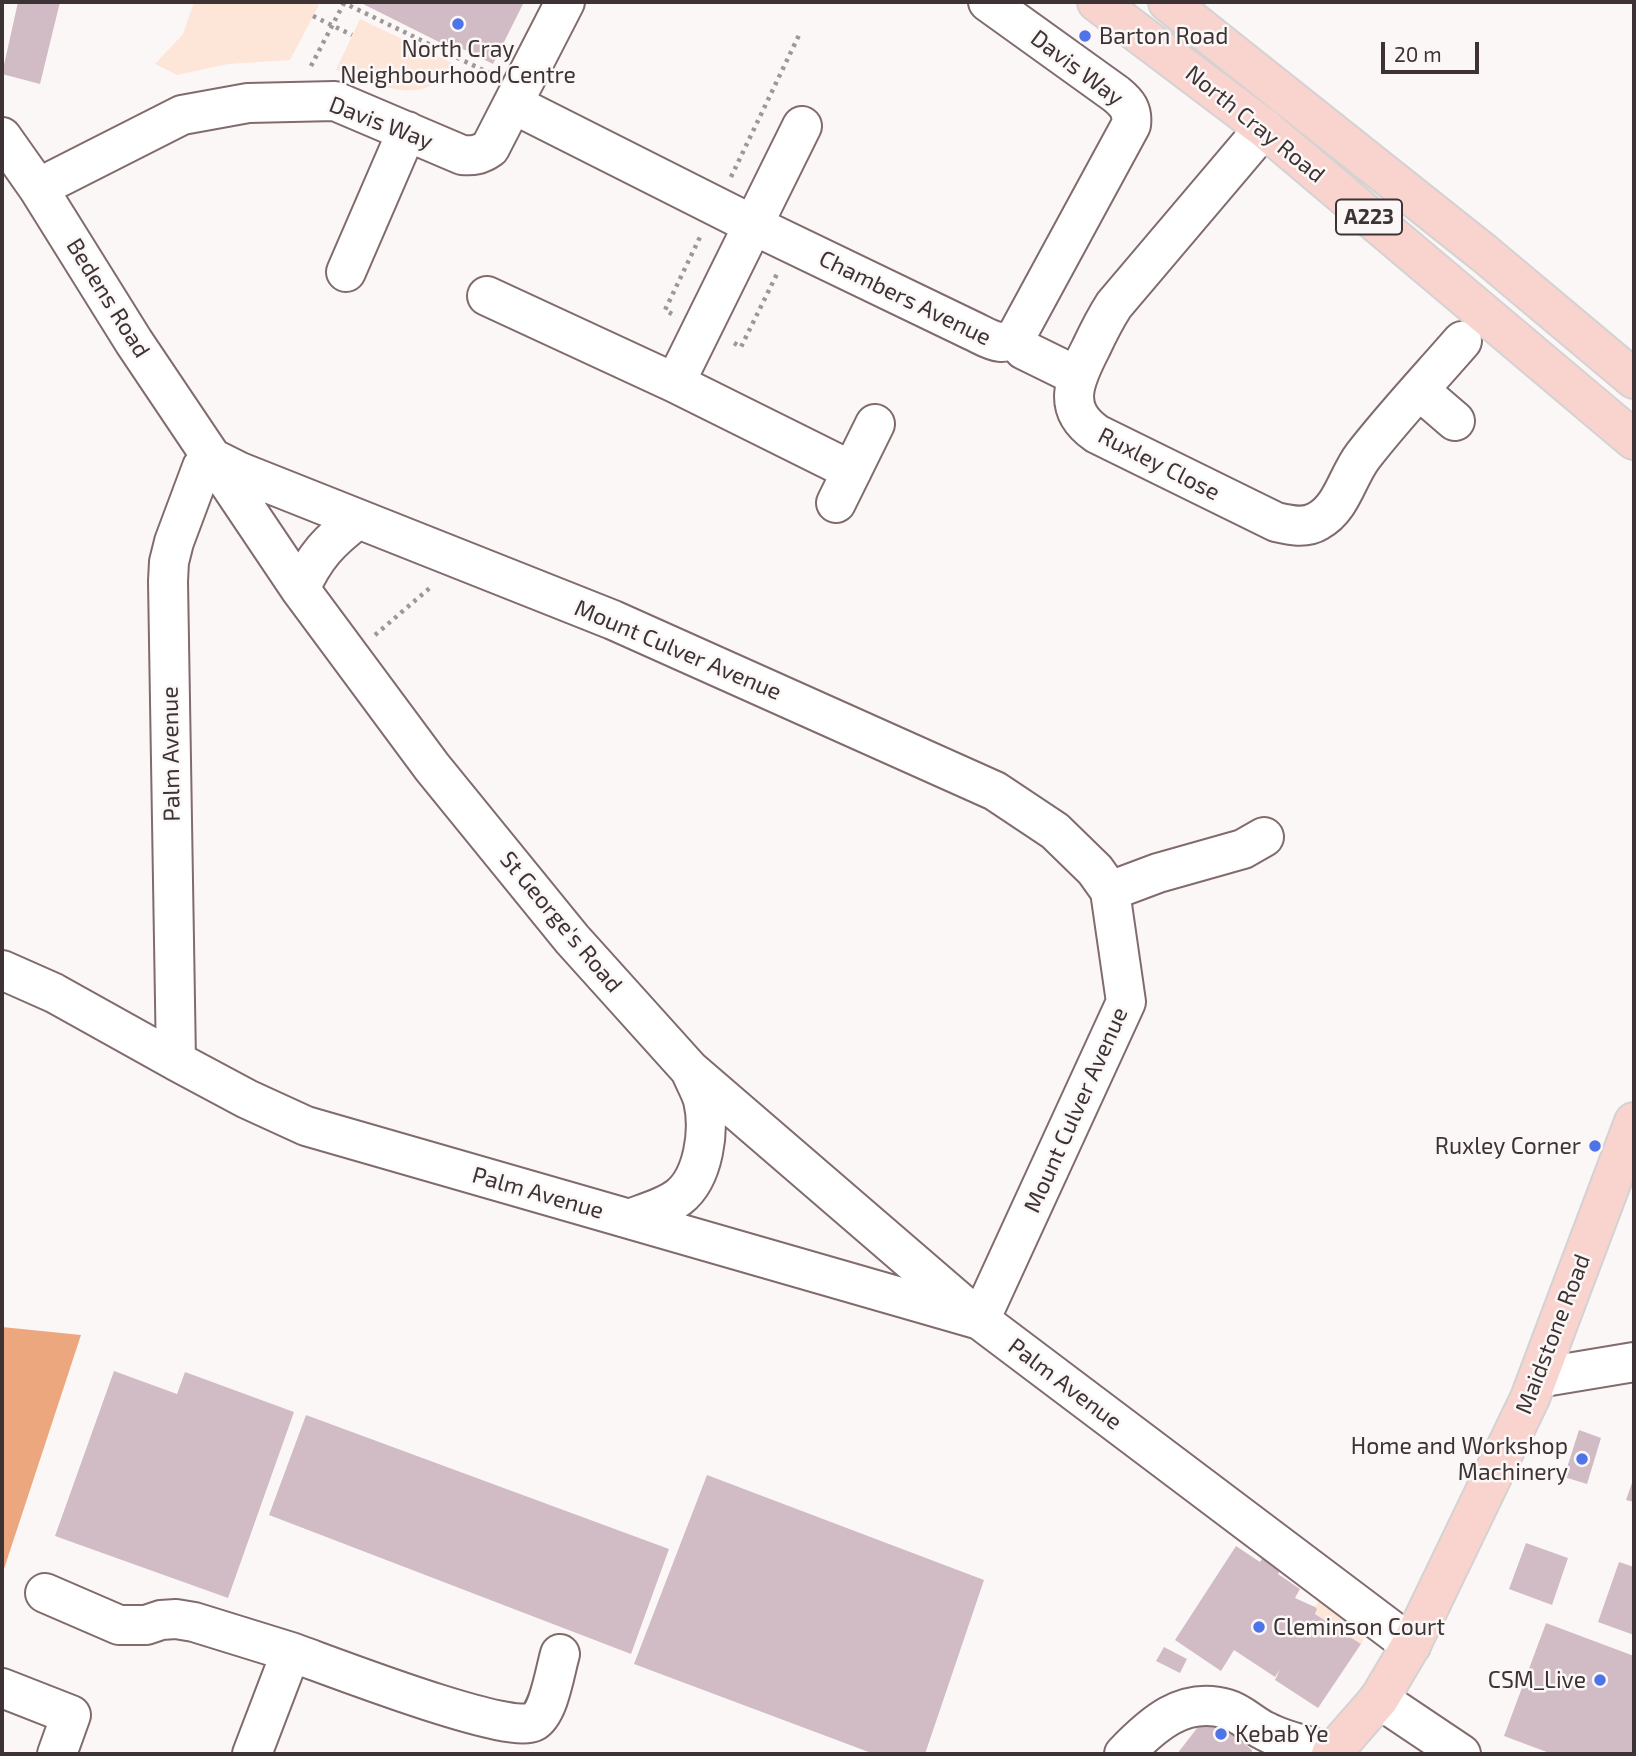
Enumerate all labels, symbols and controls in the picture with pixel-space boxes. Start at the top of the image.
marker: North Cray Neighbourhood Centre [450,16,466,32]
place label: Barton Road [1099,22,1228,50]
street label: Davis Way [1025,24,1129,112]
marker: Barton Road [1077,28,1093,44]
scale bar [1384,28,1482,72]
place label: North Cray Neighbourhood Centre [340,35,576,89]
text: 20 m [1394,41,1442,66]
street label: North Cray Road [1180,59,1330,189]
street label: Davis Way [325,91,437,155]
road number: A223 [1336,200,1402,234]
street label: Bedens Road [60,233,156,363]
street label: Chambers Avenue [815,244,995,352]
street label: Ruxley Close [1094,422,1224,506]
street label: Mount Culver Avenue [570,594,786,706]
street label: Palm Avenue [156,686,186,822]
street label: St George's Road [494,846,628,998]
street label: Mount Culver Avenue [1018,1003,1134,1217]
place label: Ruxley Corner [1435,1132,1581,1160]
marker: Ruxley Corner [1587,1138,1603,1154]
street label: Palm Avenue [469,1161,607,1225]
street label: Maidstone Road [1510,1250,1596,1418]
street label: Palm Avenue [1003,1332,1127,1436]
place label: Home and Workshop Machinery [1351,1432,1568,1486]
marker: Home and Workshop Machinery [1574,1451,1590,1467]
place label: Cleminson Court [1273,1613,1445,1641]
marker: Cleminson Court [1251,1619,1267,1635]
place label: CSM_Live [1488,1666,1586,1694]
marker: CSM_Live [1592,1672,1608,1688]
place label: Kebab Ye [1235,1720,1329,1748]
marker: Kebab Ye [1213,1726,1229,1742]

